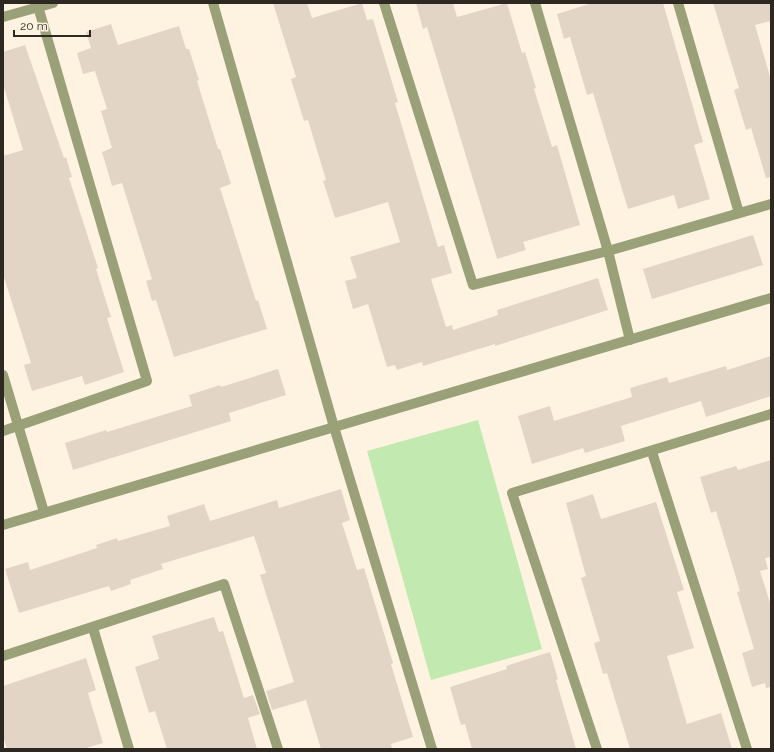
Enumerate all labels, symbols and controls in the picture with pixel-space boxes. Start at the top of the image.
scale bar [14,12,90,38]
text: 20 m [20,19,48,33]

